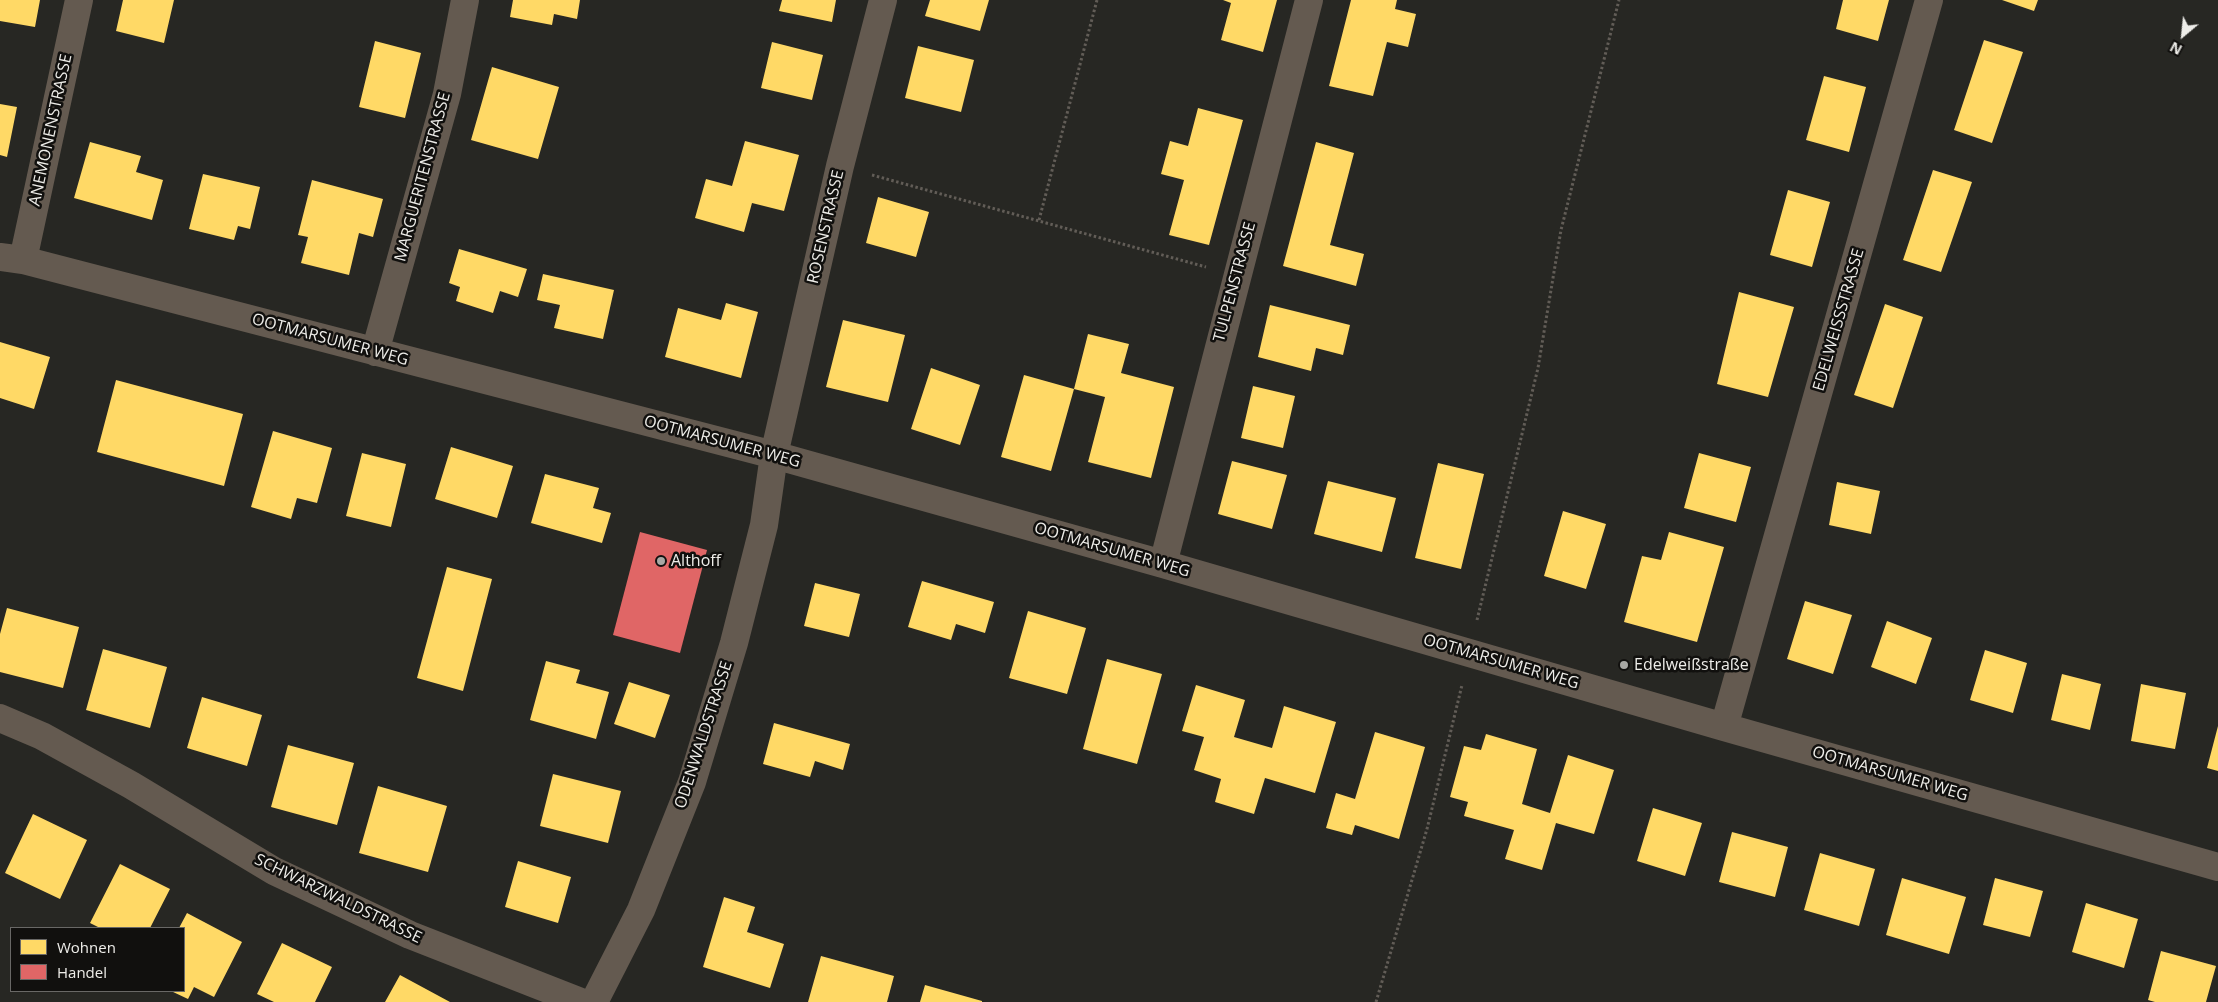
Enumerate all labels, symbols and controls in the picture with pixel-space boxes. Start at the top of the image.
north arrow [2158,10,2208,60]
text: N [2166,38,2185,60]
street label: ANEMONENSTRASSE [26,52,76,208]
street label: MARGUERITENSTRASSE [391,90,455,264]
street label: ROSENSTRASSE [804,168,848,286]
street label: TULPENSTRASSE [1210,220,1260,344]
street label: EDELWEISSSTRASSE [1809,246,1869,394]
street label: OOTMARSUMER WEG [250,310,410,370]
street label: OOTMARSUMER WEG [642,412,802,472]
street label: OOTMARSUMER WEG [1032,519,1192,581]
place label: Althoff [671,551,721,571]
marker: Althoff [655,555,667,567]
street label: OOTMARSUMER WEG [1421,631,1581,693]
place label: Edelweißstraße [1634,655,1749,675]
street label: ODENWALDSTRASSE [671,659,737,811]
marker: Edelweißstraße [1618,659,1630,671]
street label: OOTMARSUMER WEG [1810,743,1970,805]
street label: SCHWARZWALDSTRASSE [251,850,425,948]
legend [10,927,185,992]
text: Wohnen [57,937,116,957]
text: Handel [57,962,107,982]

